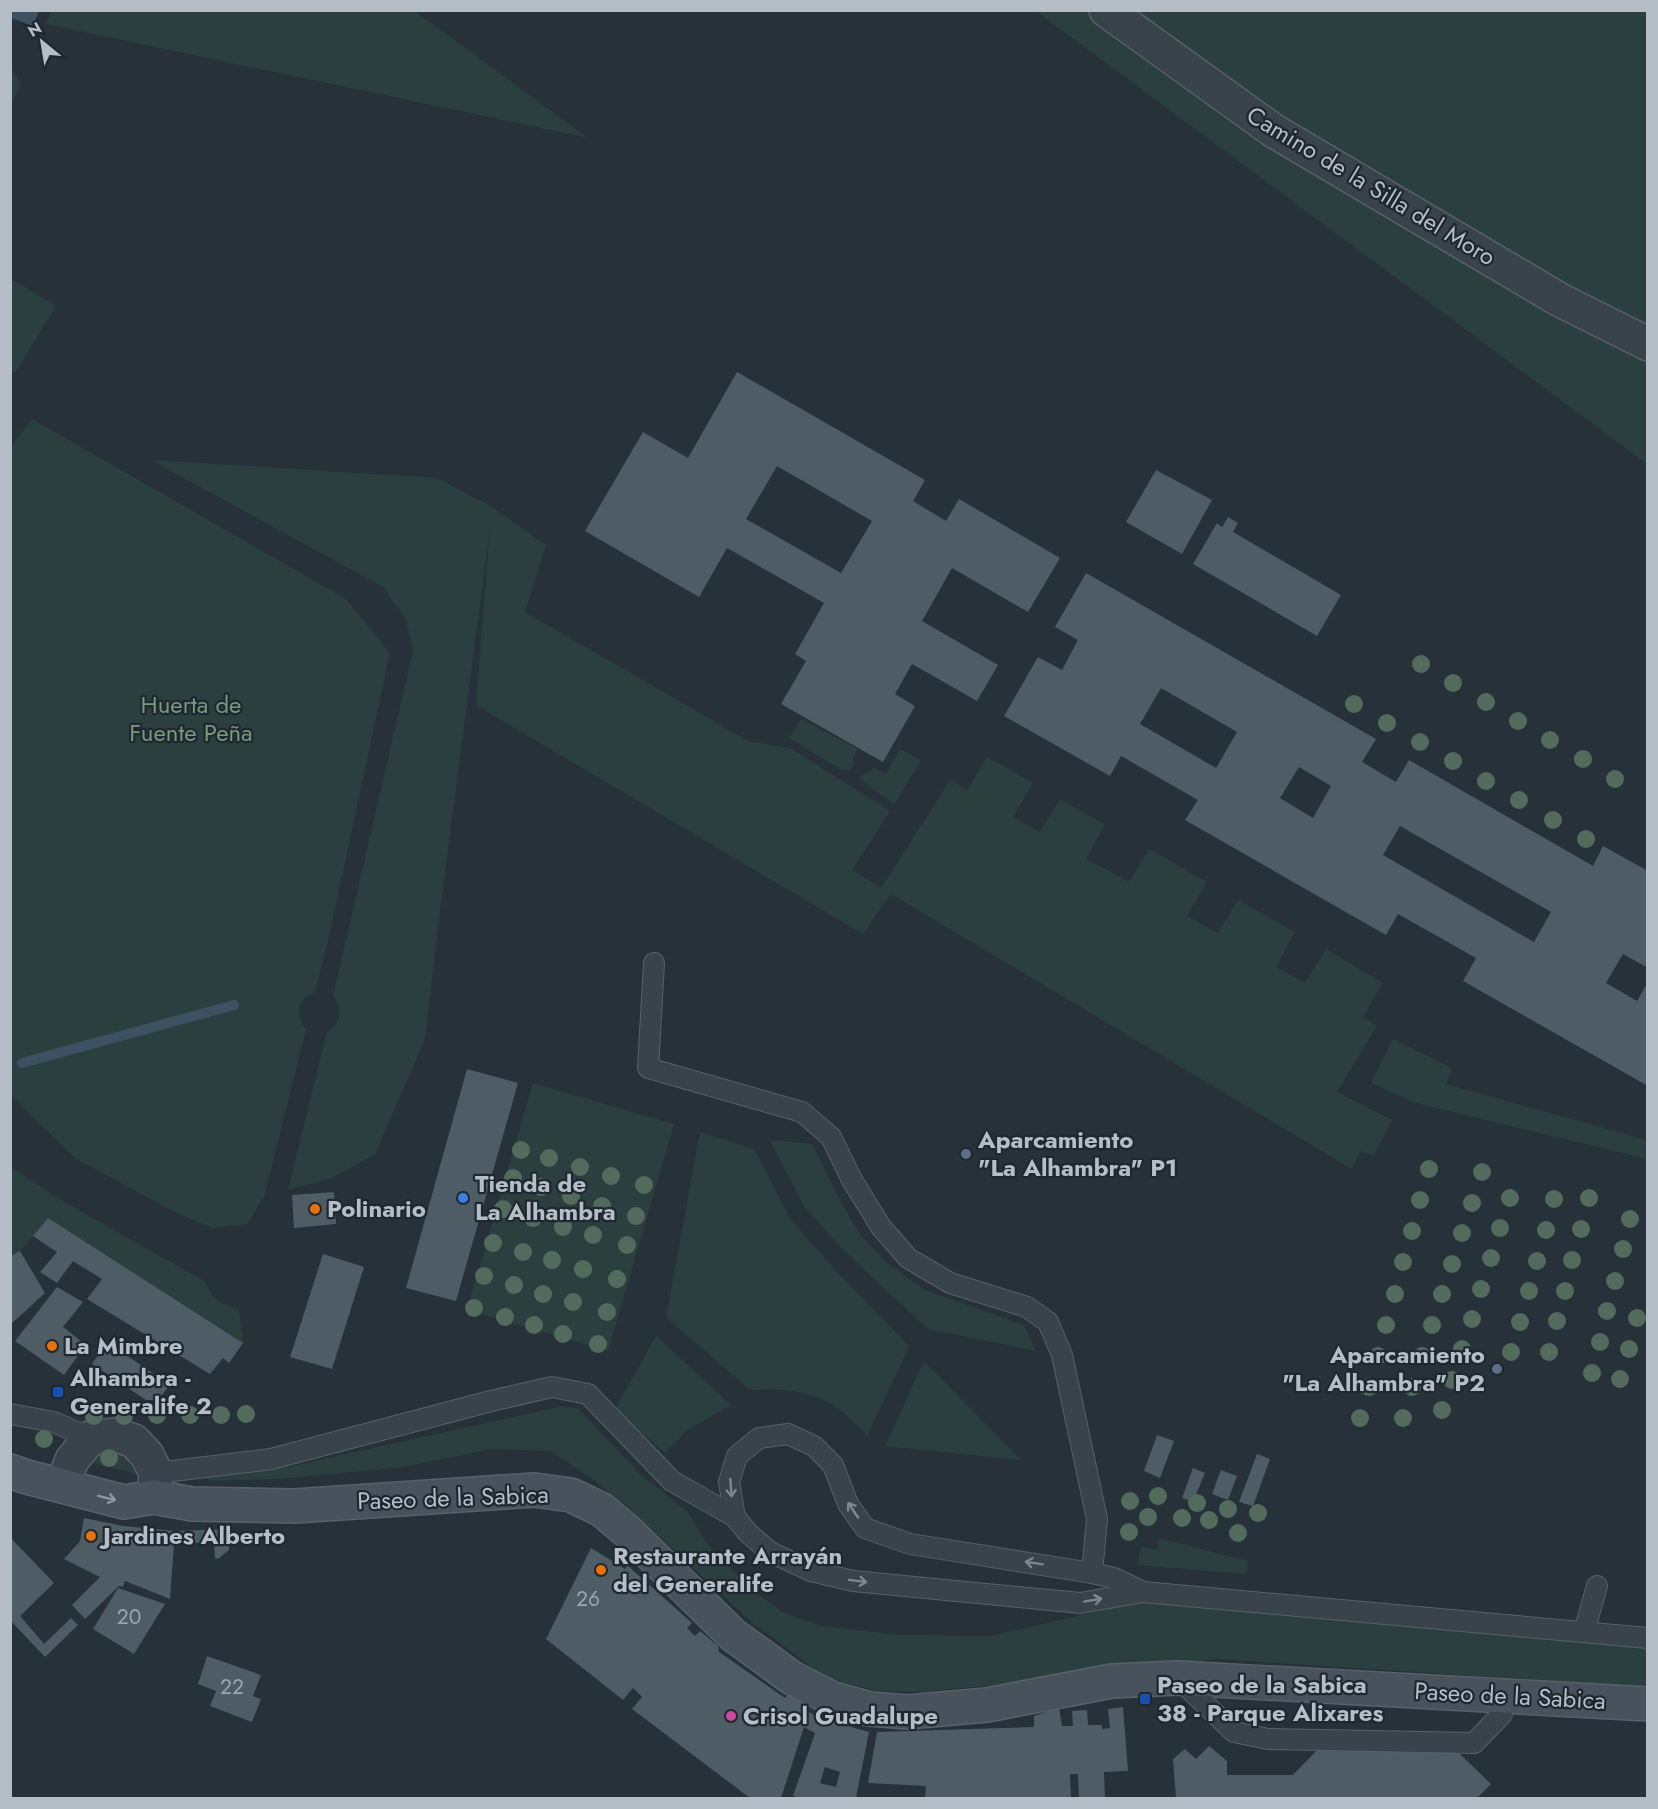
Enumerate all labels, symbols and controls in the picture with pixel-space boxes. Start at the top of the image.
north arrow [12,12,72,72]
text: N [23,16,46,43]
street label: Camino de la Silla del Moro [1240,97,1502,274]
park label: Huerta de Fuente Peña [129,687,253,750]
place label: Aparcamiento "La Alhambra" P1 [977,1122,1177,1185]
marker: Aparcamiento "La Alhambra" P1 [959,1147,973,1161]
place label: Tienda de La Alhambra [475,1166,616,1229]
place label: Polinario [327,1191,426,1226]
marker: Tienda de La Alhambra [456,1191,470,1205]
marker: Polinario [308,1202,322,1216]
place label: La Mimbre [64,1328,183,1363]
place label: Aparcamiento "La Alhambra" P2 [1282,1337,1485,1400]
marker: La Mimbre [45,1339,59,1353]
place label: Alhambra - Generalife 2 [69,1360,212,1423]
marker: Aparcamiento "La Alhambra" P2 [1490,1362,1504,1376]
marker: Alhambra - Generalife 2 [51,1385,65,1399]
street label: Paseo de la Sabica [357,1477,549,1518]
one-way arrow [726,1477,737,1497]
one-way arrow [97,1492,116,1504]
one-way arrow [846,1502,858,1519]
place label: Jardines Alberto [99,1518,285,1553]
marker: Jardines Alberto [84,1529,98,1543]
place label: Restaurante Arrayán del Generalife [613,1538,842,1601]
one-way arrow [1024,1558,1044,1569]
marker: Restaurante Arrayán del Generalife [594,1563,608,1577]
one-way arrow [847,1575,867,1586]
house number: 26 [576,1584,600,1614]
one-way arrow [1083,1595,1103,1606]
house number: 20 [117,1602,141,1632]
place label: Paseo de la Sabica 38 - Parque Alixares [1157,1667,1384,1730]
house number: 22 [220,1672,244,1702]
street label: Paseo de la Sabica [1414,1673,1607,1718]
marker: Paseo de la Sabica 38 - Parque Alixares [1138,1692,1152,1706]
place label: Crisol Guadalupe [743,1698,938,1733]
marker: Crisol Guadalupe [724,1709,738,1723]

